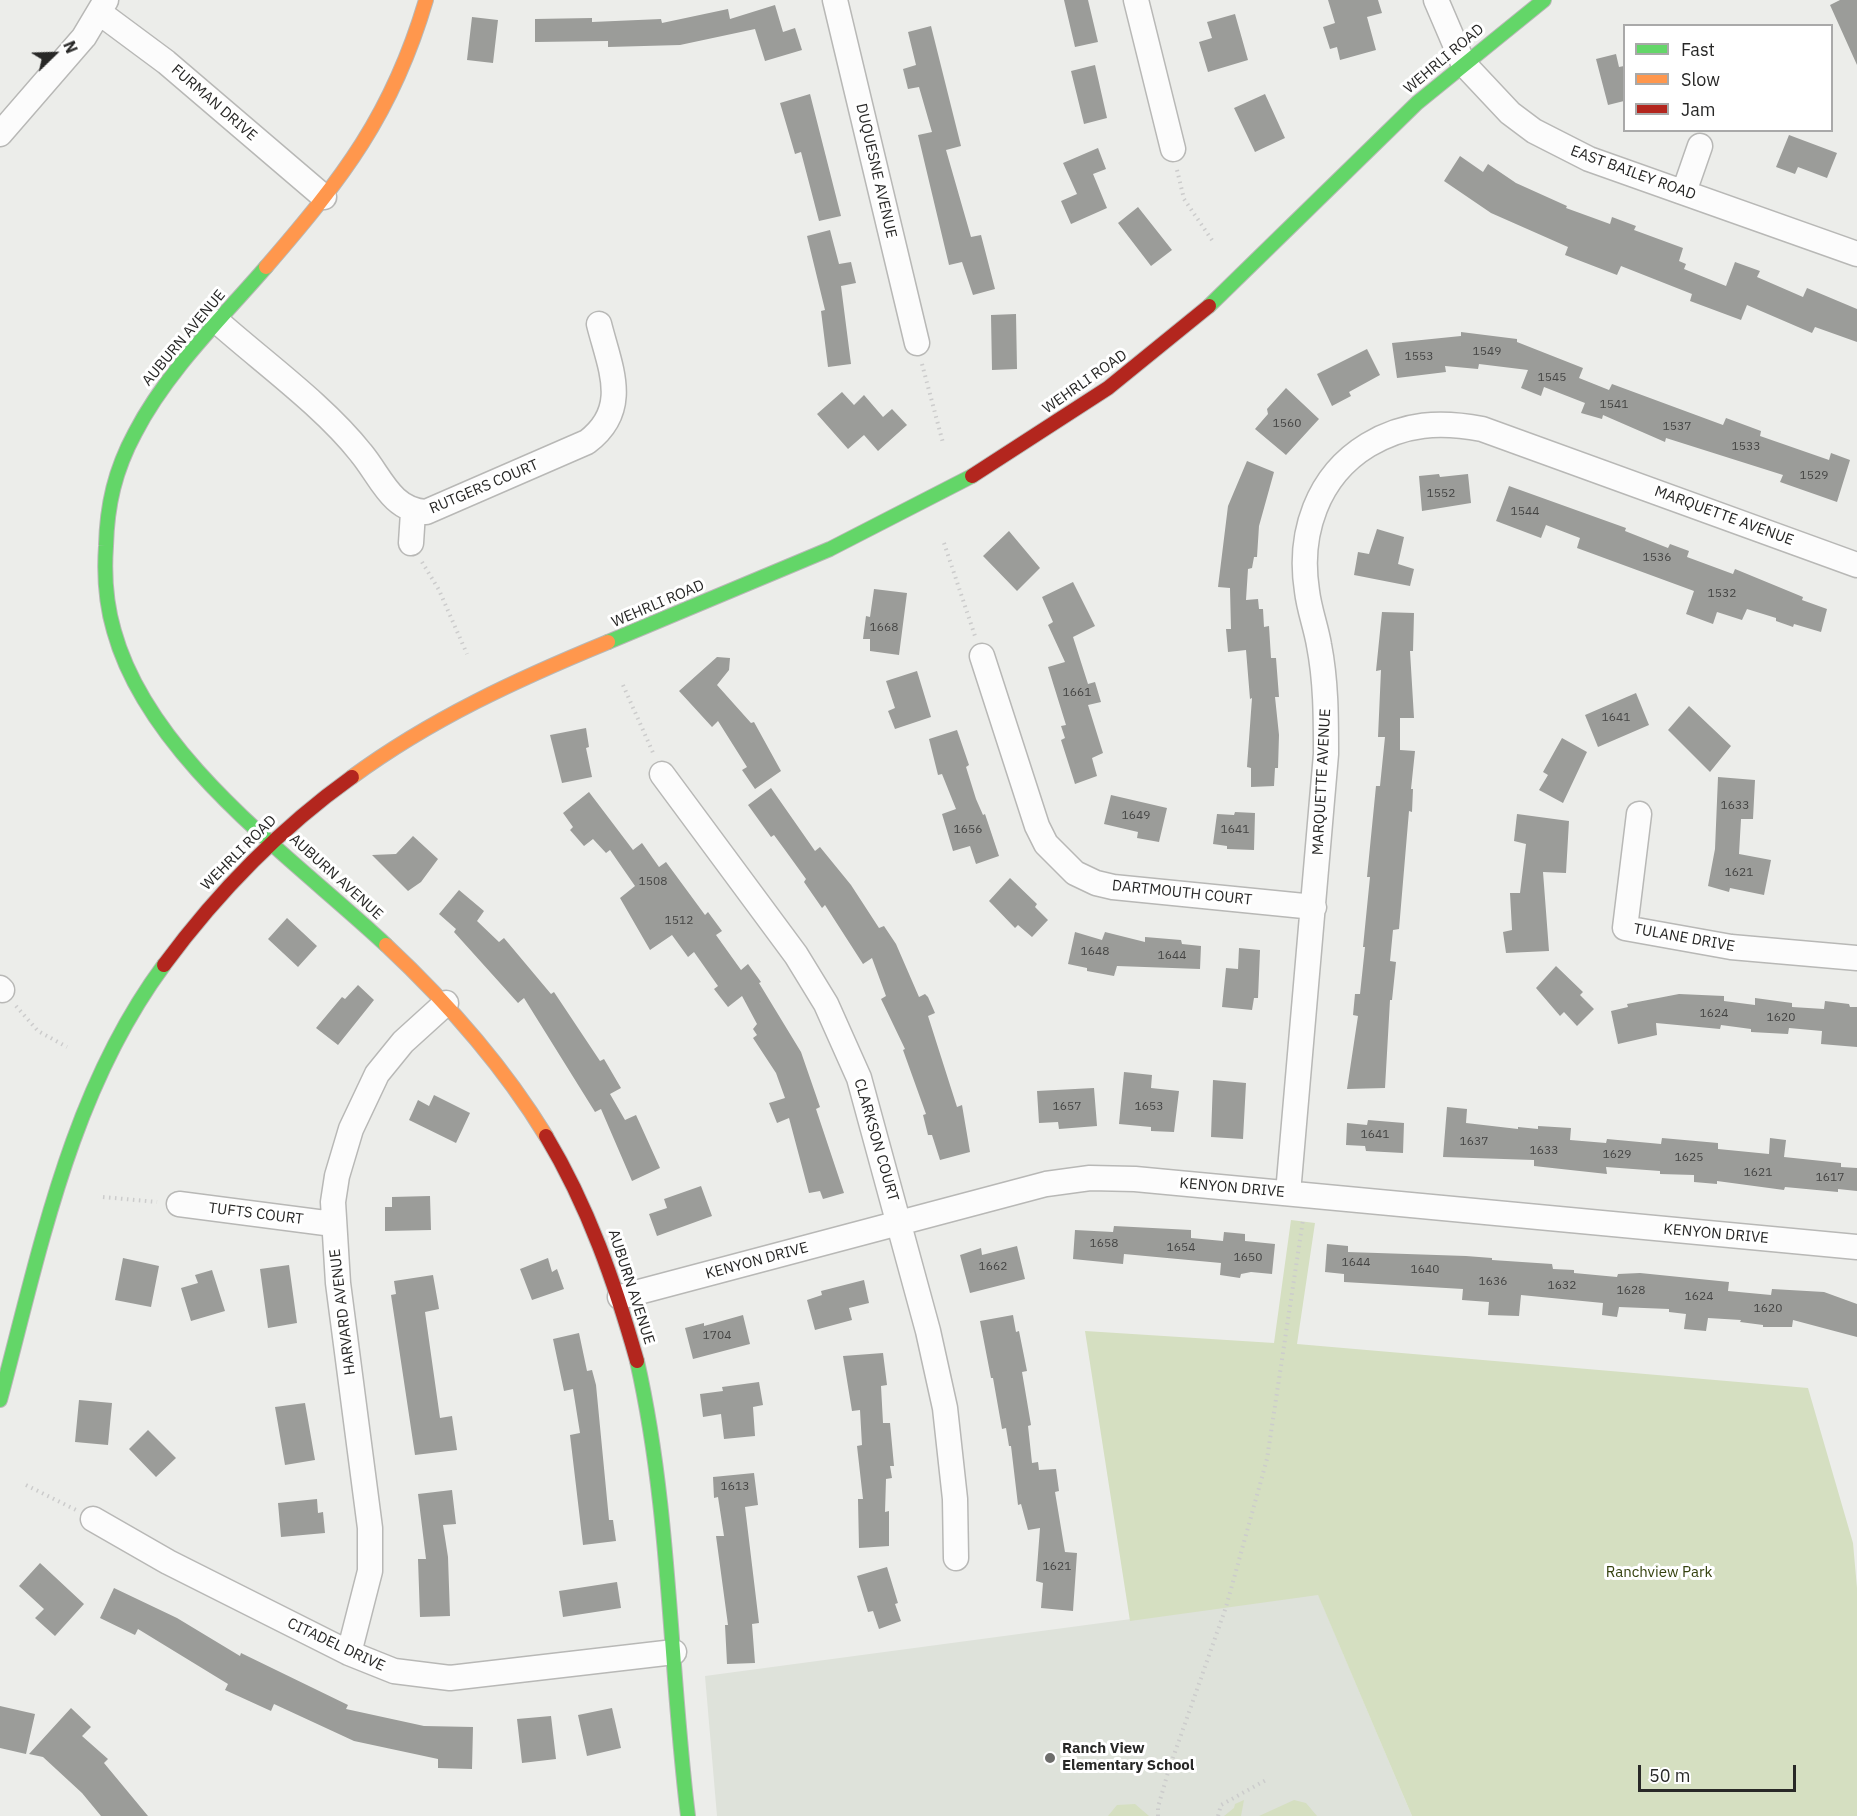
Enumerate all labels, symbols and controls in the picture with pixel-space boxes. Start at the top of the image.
street label: WEHRLI ROAD [1400,20,1488,98]
north arrow [24,24,84,84]
legend [1623,24,1833,132]
text: N [59,38,82,56]
text: Fast [1681,38,1715,61]
street label: FURMAN DRIVE [167,61,261,145]
text: Slow [1681,68,1720,91]
text: Jam [1681,98,1716,121]
street label: DUQUESNE AVENUE [852,102,900,240]
street label: EAST BAILEY ROAD [1568,142,1698,204]
street label: AUBURN AVENUE [139,286,229,390]
house number: 1549 [1473,345,1501,359]
street label: WEHRLI ROAD [1039,346,1131,418]
house number: 1553 [1405,350,1433,364]
house number: 1545 [1538,371,1566,385]
house number: 1541 [1600,398,1628,412]
house number: 1560 [1273,417,1301,431]
house number: 1537 [1663,420,1691,434]
house number: 1533 [1732,440,1760,454]
street label: RUTGERS COURT [427,456,541,518]
house number: 1529 [1800,469,1828,483]
street label: MARQUETTE AVENUE [1652,482,1796,550]
house number: 1552 [1427,487,1455,501]
house number: 1544 [1511,505,1539,519]
house number: 1536 [1643,551,1671,565]
street label: WEHRLI ROAD [609,576,707,632]
house number: 1532 [1708,587,1736,601]
house number: 1668 [870,621,898,635]
house number: 1661 [1063,686,1091,700]
street label: MARQUETTE AVENUE [1309,708,1335,856]
house number: 1641 [1602,711,1630,725]
house number: 1633 [1721,799,1749,813]
house number: 1649 [1122,809,1150,823]
street label: WEHRLI ROAD [198,812,280,894]
house number: 1656 [954,823,982,837]
house number: 1641 [1221,823,1249,837]
street label: AUBURN AVENUE [286,830,386,924]
house number: 1621 [1725,866,1753,880]
house number: 1508 [639,875,667,889]
street label: DARTMOUTH COURT [1111,877,1253,909]
house number: 1512 [665,914,693,928]
street label: TULANE DRIVE [1632,920,1736,956]
house number: 1648 [1081,945,1109,959]
house number: 1644 [1158,949,1186,963]
house number: 1624 [1700,1007,1728,1021]
house number: 1620 [1767,1011,1795,1025]
street label: CLARKSON COURT [850,1076,902,1204]
house number: 1657 [1053,1100,1081,1114]
house number: 1653 [1135,1100,1163,1114]
house number: 1641 [1361,1128,1389,1142]
house number: 1637 [1460,1135,1488,1149]
house number: 1633 [1530,1144,1558,1158]
house number: 1629 [1603,1148,1631,1162]
house number: 1625 [1675,1151,1703,1165]
house number: 1621 [1744,1166,1772,1180]
house number: 1617 [1816,1171,1844,1185]
street label: KENYON DRIVE [1179,1174,1285,1202]
street label: TUFTS COURT [207,1199,305,1229]
street label: KENYON DRIVE [1663,1220,1769,1248]
street label: AUBURN AVENUE [604,1227,658,1347]
house number: 1658 [1090,1237,1118,1251]
street label: KENYON DRIVE [704,1239,810,1283]
house number: 1654 [1167,1241,1195,1255]
street label: HARVARD AVENUE [326,1248,360,1376]
house number: 1650 [1234,1251,1262,1265]
house number: 1644 [1342,1256,1370,1270]
house number: 1662 [979,1260,1007,1274]
house number: 1640 [1411,1263,1439,1277]
house number: 1636 [1479,1275,1507,1289]
house number: 1632 [1548,1279,1576,1293]
house number: 1628 [1617,1284,1645,1298]
house number: 1624 [1685,1290,1713,1304]
house number: 1620 [1754,1302,1782,1316]
house number: 1704 [703,1329,731,1343]
house number: 1613 [721,1480,749,1494]
house number: 1621 [1043,1560,1071,1574]
park label: Ranchview Park [1606,1564,1712,1582]
street label: CITADEL DRIVE [284,1614,388,1676]
place label: Ranch View Elementary School [1062,1740,1194,1775]
marker: Ranch View Elementary School [1043,1751,1057,1765]
scale bar [1641,1753,1798,1791]
text: 50 m [1649,1764,1691,1787]

